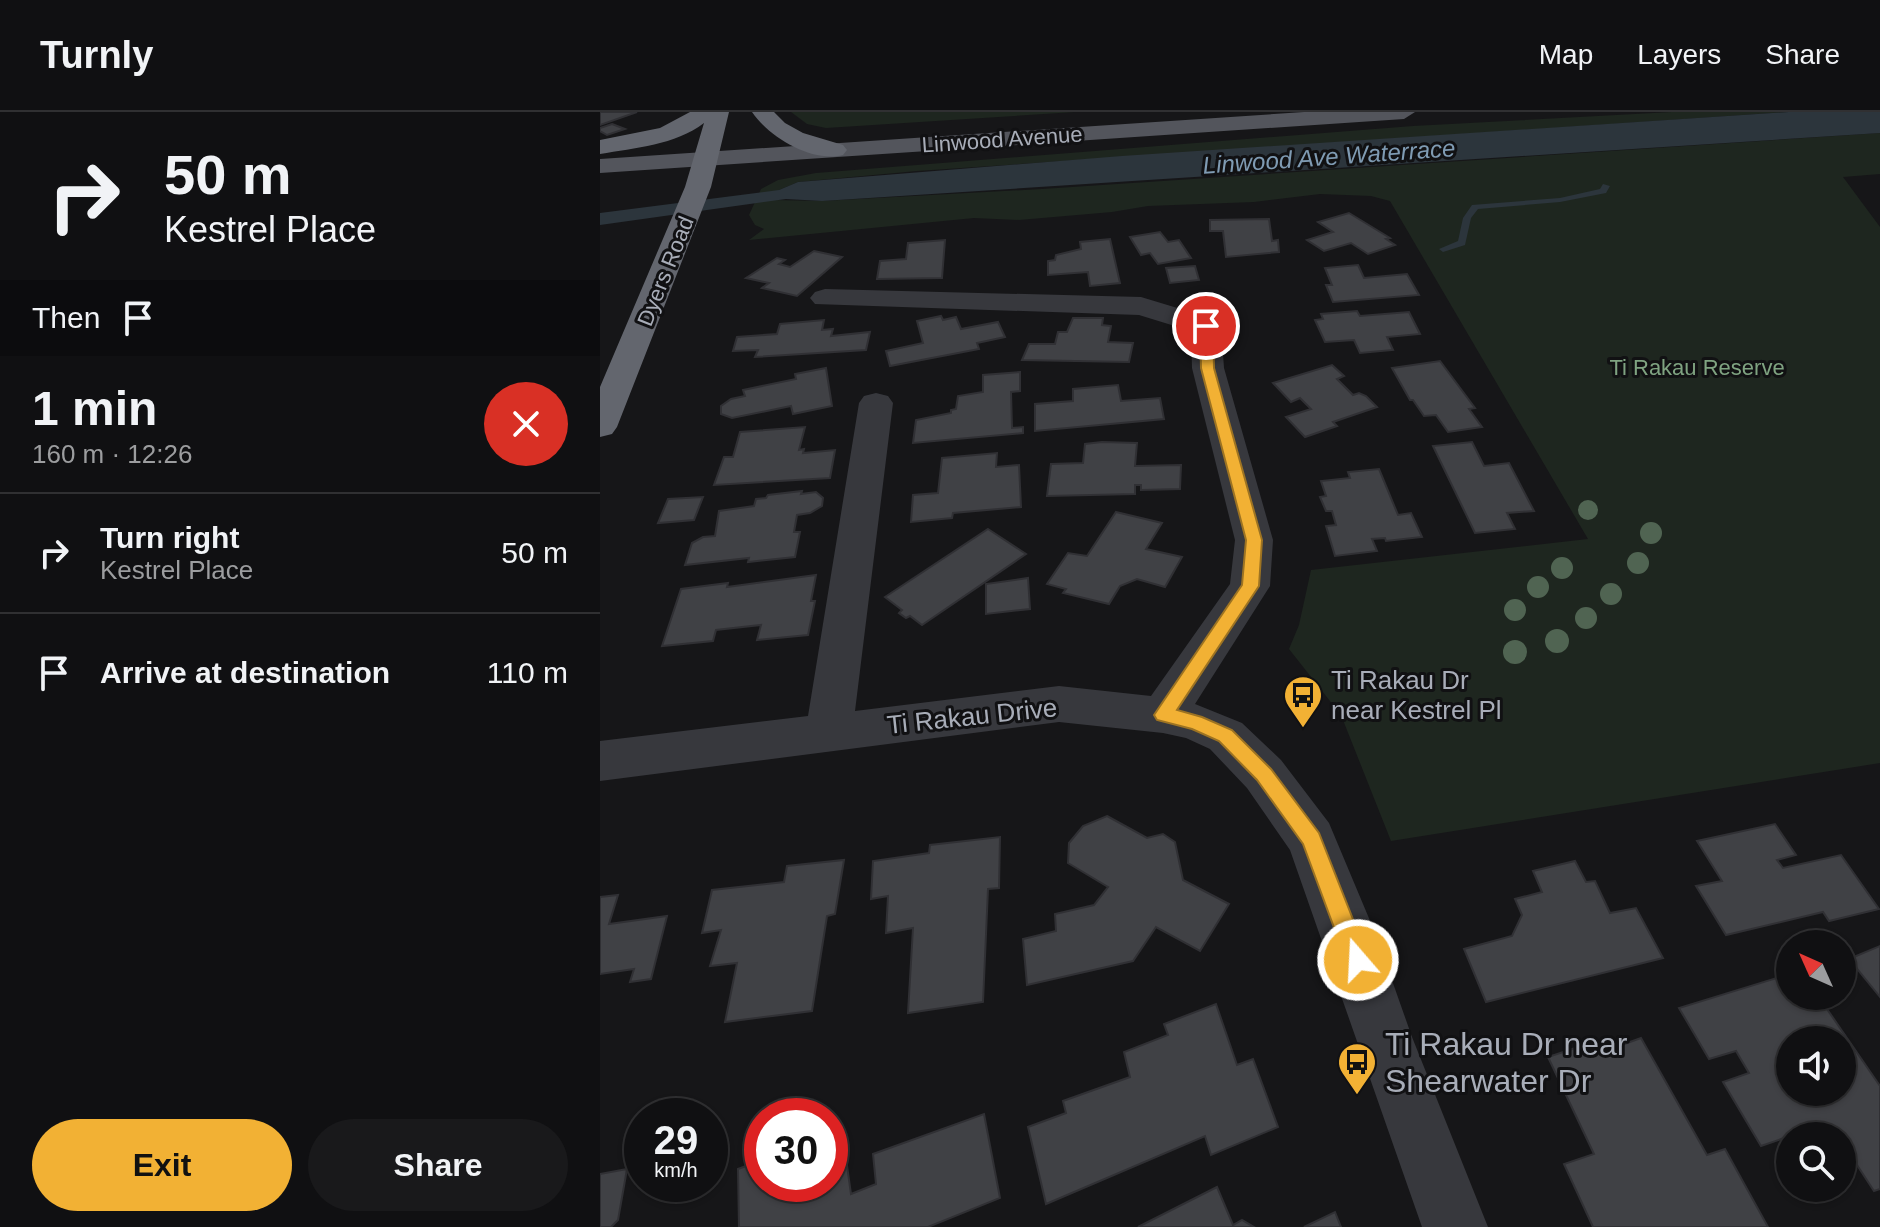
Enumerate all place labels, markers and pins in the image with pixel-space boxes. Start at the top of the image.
pin [1172,292,1240,360]
place label: Ti Rakau Dr near Kestrel Pl [1331,665,1502,725]
bus stop icon: Ti Rakau Dr near Kestrel Pl [1282,674,1324,729]
place label: Ti Rakau Dr near Shearwater Dr [1385,1026,1628,1099]
bus stop icon: Ti Rakau Dr near Shearwater Dr [1336,1041,1378,1096]

